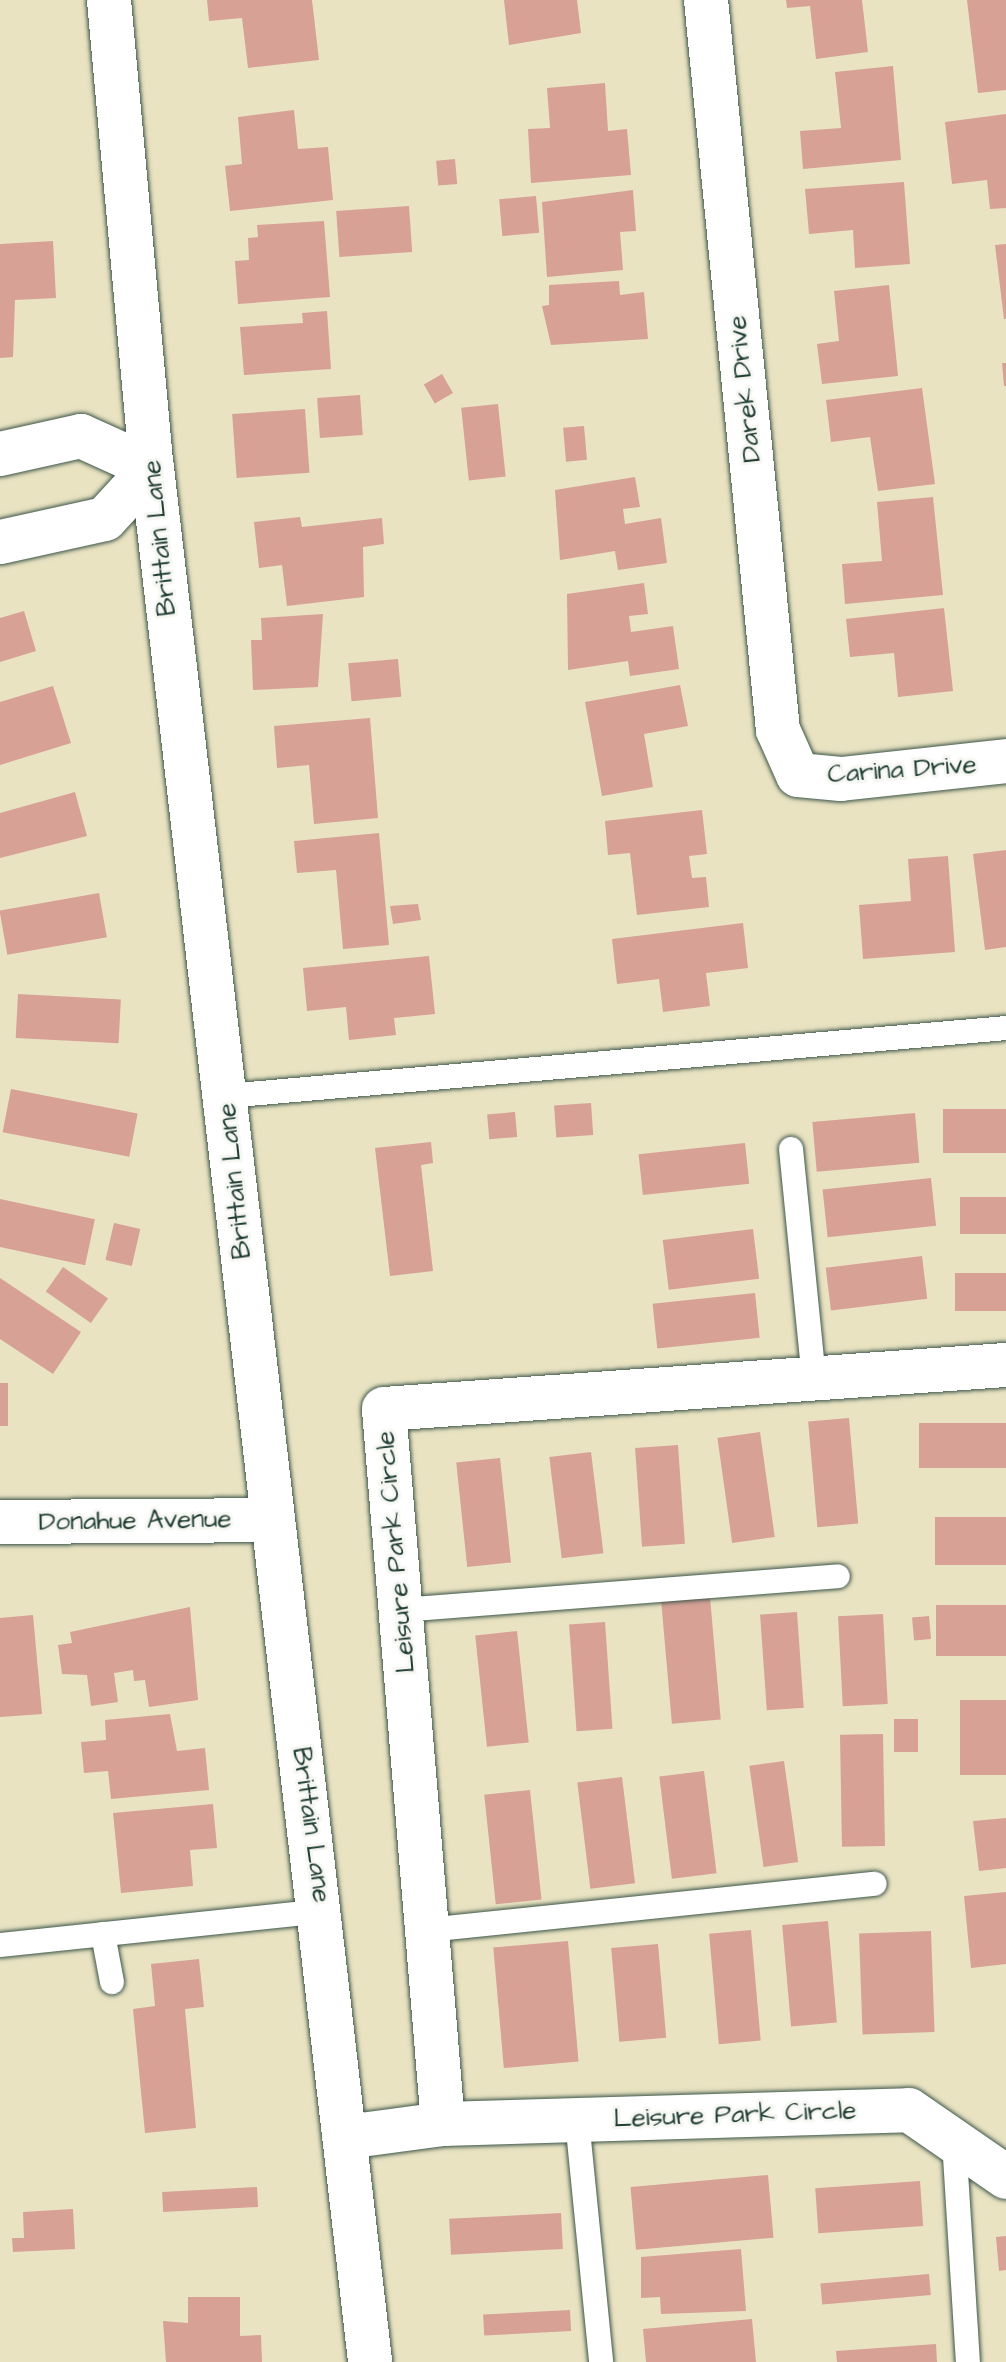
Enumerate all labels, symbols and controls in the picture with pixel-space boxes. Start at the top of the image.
street label: Darek Drive [722,314,768,464]
street label: Brittain Lane [136,458,184,618]
street label: Carina Drive [826,749,978,791]
street label: Brittain Lane [211,1101,259,1261]
street label: Leisure Park Circle [370,1430,422,1674]
street label: Donahue Avenue [38,1504,232,1538]
street label: Brittain Lane [285,1745,337,1905]
street label: Leisure Park Circle [613,2095,857,2135]

